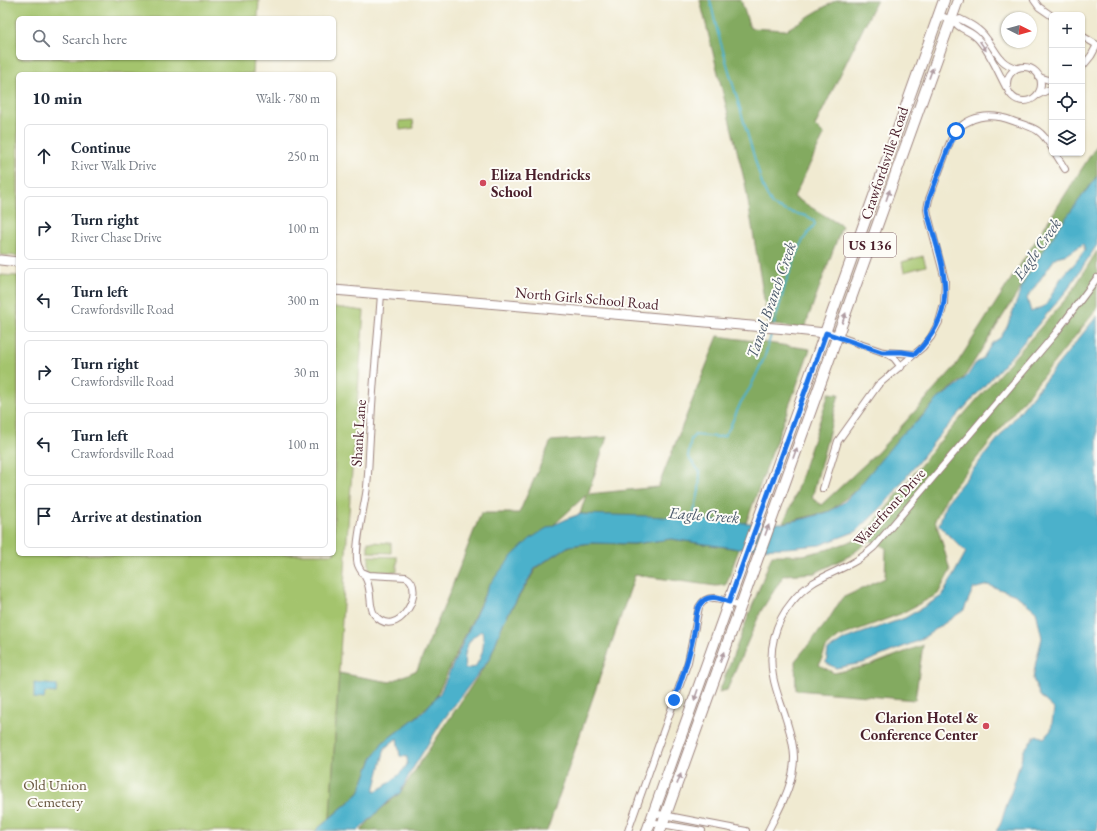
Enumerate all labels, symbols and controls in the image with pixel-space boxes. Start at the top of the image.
north arrow [1001,12,1037,48]
map controls [1049,12,1085,156]
button: + [1049,12,1085,48]
search box [16,16,336,60]
icon: search [30,27,52,49]
text: Search here [62,29,127,48]
one-way arrow [979,40,986,52]
button: − [1049,48,1085,84]
one-way arrow [929,66,935,78]
button: locate [1049,84,1085,120]
text: 10 min [32,87,82,109]
text: Walk · 780 m [256,90,320,107]
street label: Crawfordsville Road [856,103,912,222]
button: layers [1049,120,1085,156]
route start [947,122,965,140]
text: Continue [71,138,131,157]
icon: ahead [33,145,55,167]
text: 250 m [288,148,319,165]
text: River Walk Drive [71,157,156,174]
place label: Eliza Hendricks School [491,165,590,201]
marker: Eliza Hendricks School [478,178,488,188]
one-way arrow [885,189,891,201]
text: Turn right [71,210,139,229]
water label: Eagle Creek [1008,214,1066,285]
icon: right [33,217,55,239]
text: 100 m [288,220,319,237]
text: River Chase Drive [71,229,162,246]
road number: US 136 [844,233,896,257]
water label: Tansel Branch Creek [741,238,801,361]
text: Turn left [71,282,128,301]
street label: North Girls School Road [514,282,660,314]
icon: left [33,289,55,311]
text: 300 m [288,292,319,309]
text: Crawfordsville Road [71,301,174,318]
one-way arrow [841,311,847,323]
text: Turn right [71,354,139,373]
icon: right [33,361,55,383]
text: 30 m [294,364,319,381]
text: Crawfordsville Road [71,373,174,390]
street label: Shank Lane [346,399,370,467]
text: Turn left [71,426,128,445]
icon: left [33,433,55,455]
text: 100 m [288,436,319,453]
text: Crawfordsville Road [71,445,174,462]
one-way arrow [792,447,798,459]
street label: Waterfront Drive [849,464,929,550]
water label: Eagle Creek [667,502,741,528]
icon: arrive [33,505,55,527]
text: Arrive at destination [71,507,202,526]
one-way arrow [764,523,770,535]
one-way arrow [720,650,726,662]
one-way arrow [693,690,699,702]
route end [665,691,683,709]
place label: Clarion Hotel & Conference Center [860,708,979,744]
marker: Clarion Hotel & Conference Center [981,721,991,731]
one-way arrow [676,773,682,785]
park label: Old Union Cemetery [23,775,87,811]

